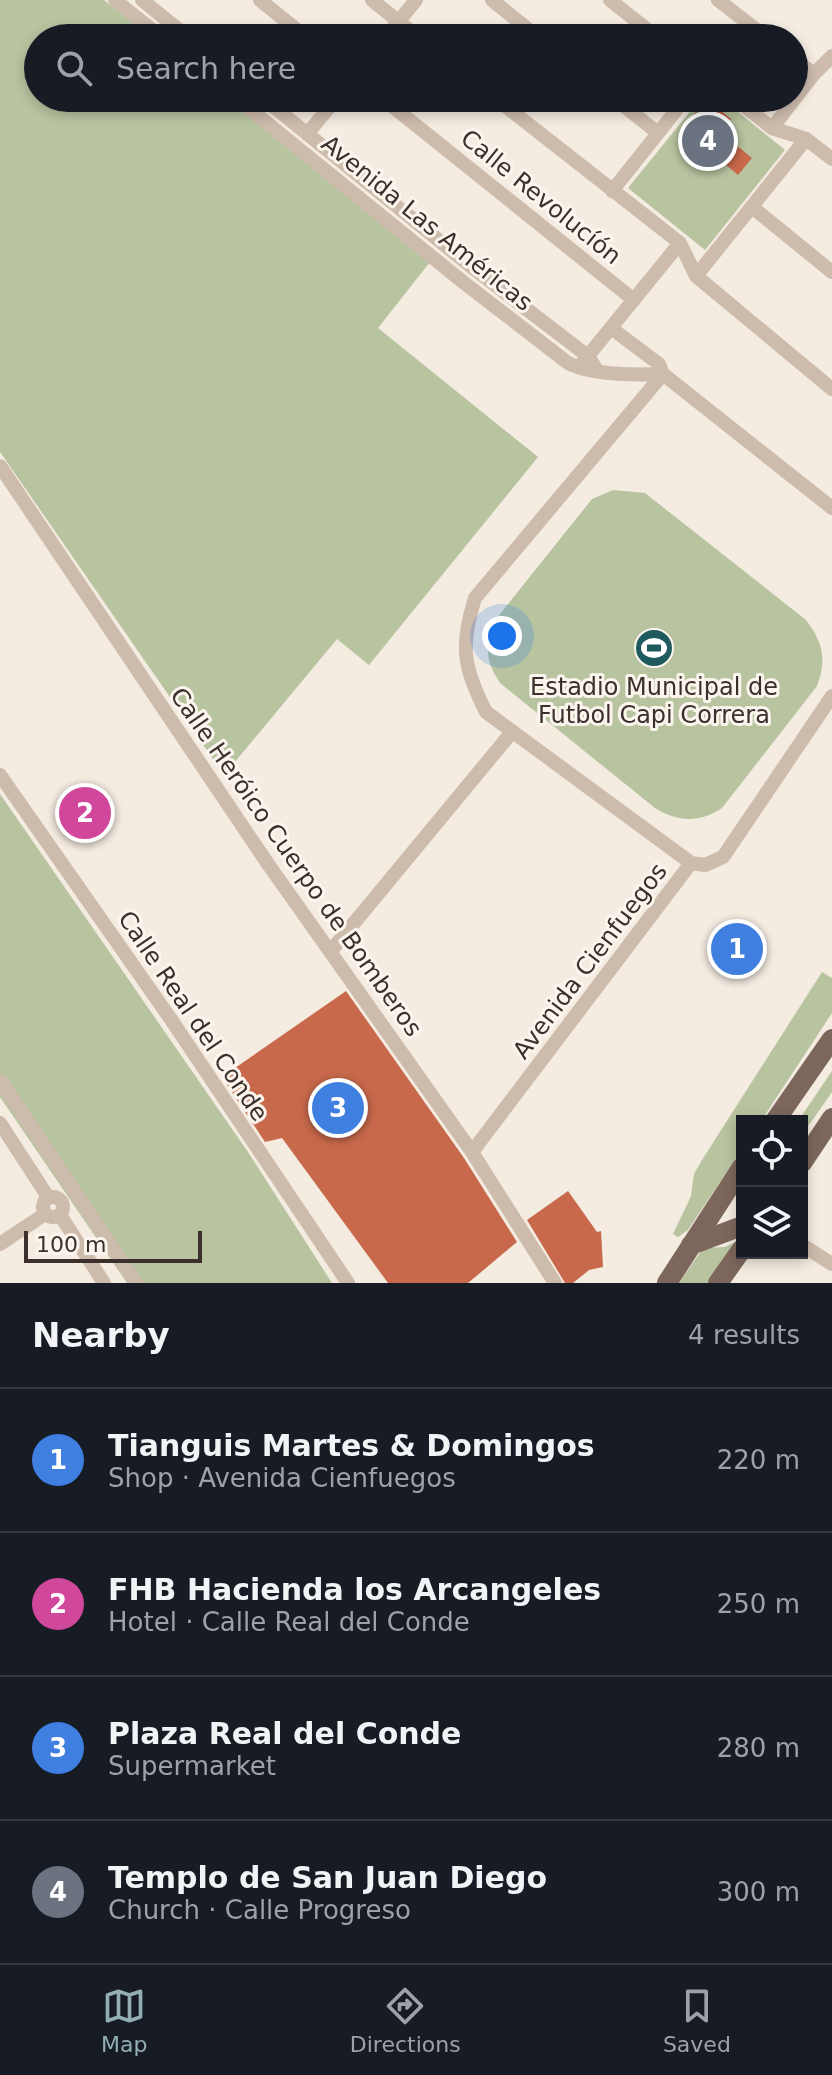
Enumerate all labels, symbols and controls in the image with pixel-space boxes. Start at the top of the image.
search box [24,24,808,112]
icon: search [52,46,96,90]
text: Search here [116,51,296,86]
pin: 4 [682,111,734,171]
street label: Calle Revolucíón [455,124,627,270]
street label: Avenida Las Américas [316,129,538,317]
your location [482,616,522,656]
sports icon: Estadio Municipal de Futbol Capi Correra [633,627,675,669]
place label: Estadio Municipal de Futbol Capi Correra [530,673,778,729]
street label: Calle Heróico Cuerpo de Bomberos [164,682,428,1042]
pin: 2 [59,783,111,843]
street label: Avenida Cienfuegos [507,858,673,1064]
street label: Calle Real del Conde [112,906,274,1126]
pin: 1 [711,919,763,979]
pin: 3 [312,1078,364,1138]
map controls [736,1115,808,1259]
button: locate [736,1115,808,1187]
button: layers [736,1187,808,1259]
scale bar [24,1227,202,1263]
text: 100 m [36,1232,106,1257]
text: Nearby [32,1315,170,1355]
text: 4 results [688,1320,800,1350]
text: Tianguis Martes & Domingos [108,1428,595,1463]
text: 1 [49,1445,67,1475]
text: 220 m [717,1445,800,1475]
text: Shop · Avenida Cienfuegos [108,1463,456,1493]
text: FHB Hacienda los Arcangeles [108,1572,601,1607]
text: 2 [49,1589,67,1619]
text: 250 m [717,1589,800,1619]
text: Hotel · Calle Real del Conde [108,1607,470,1637]
text: Plaza Real del Conde [108,1716,461,1751]
text: 3 [49,1733,67,1763]
text: 280 m [717,1733,800,1763]
text: Supermarket [108,1751,276,1781]
text: Templo de San Juan Diego [108,1860,547,1895]
text: 4 [49,1877,67,1907]
text: 300 m [717,1877,800,1907]
text: Church · Calle Progreso [108,1895,411,1925]
tab: Map [101,1984,148,2057]
tab: Directions [350,1984,461,2057]
tab: Saved [663,1984,731,2057]

